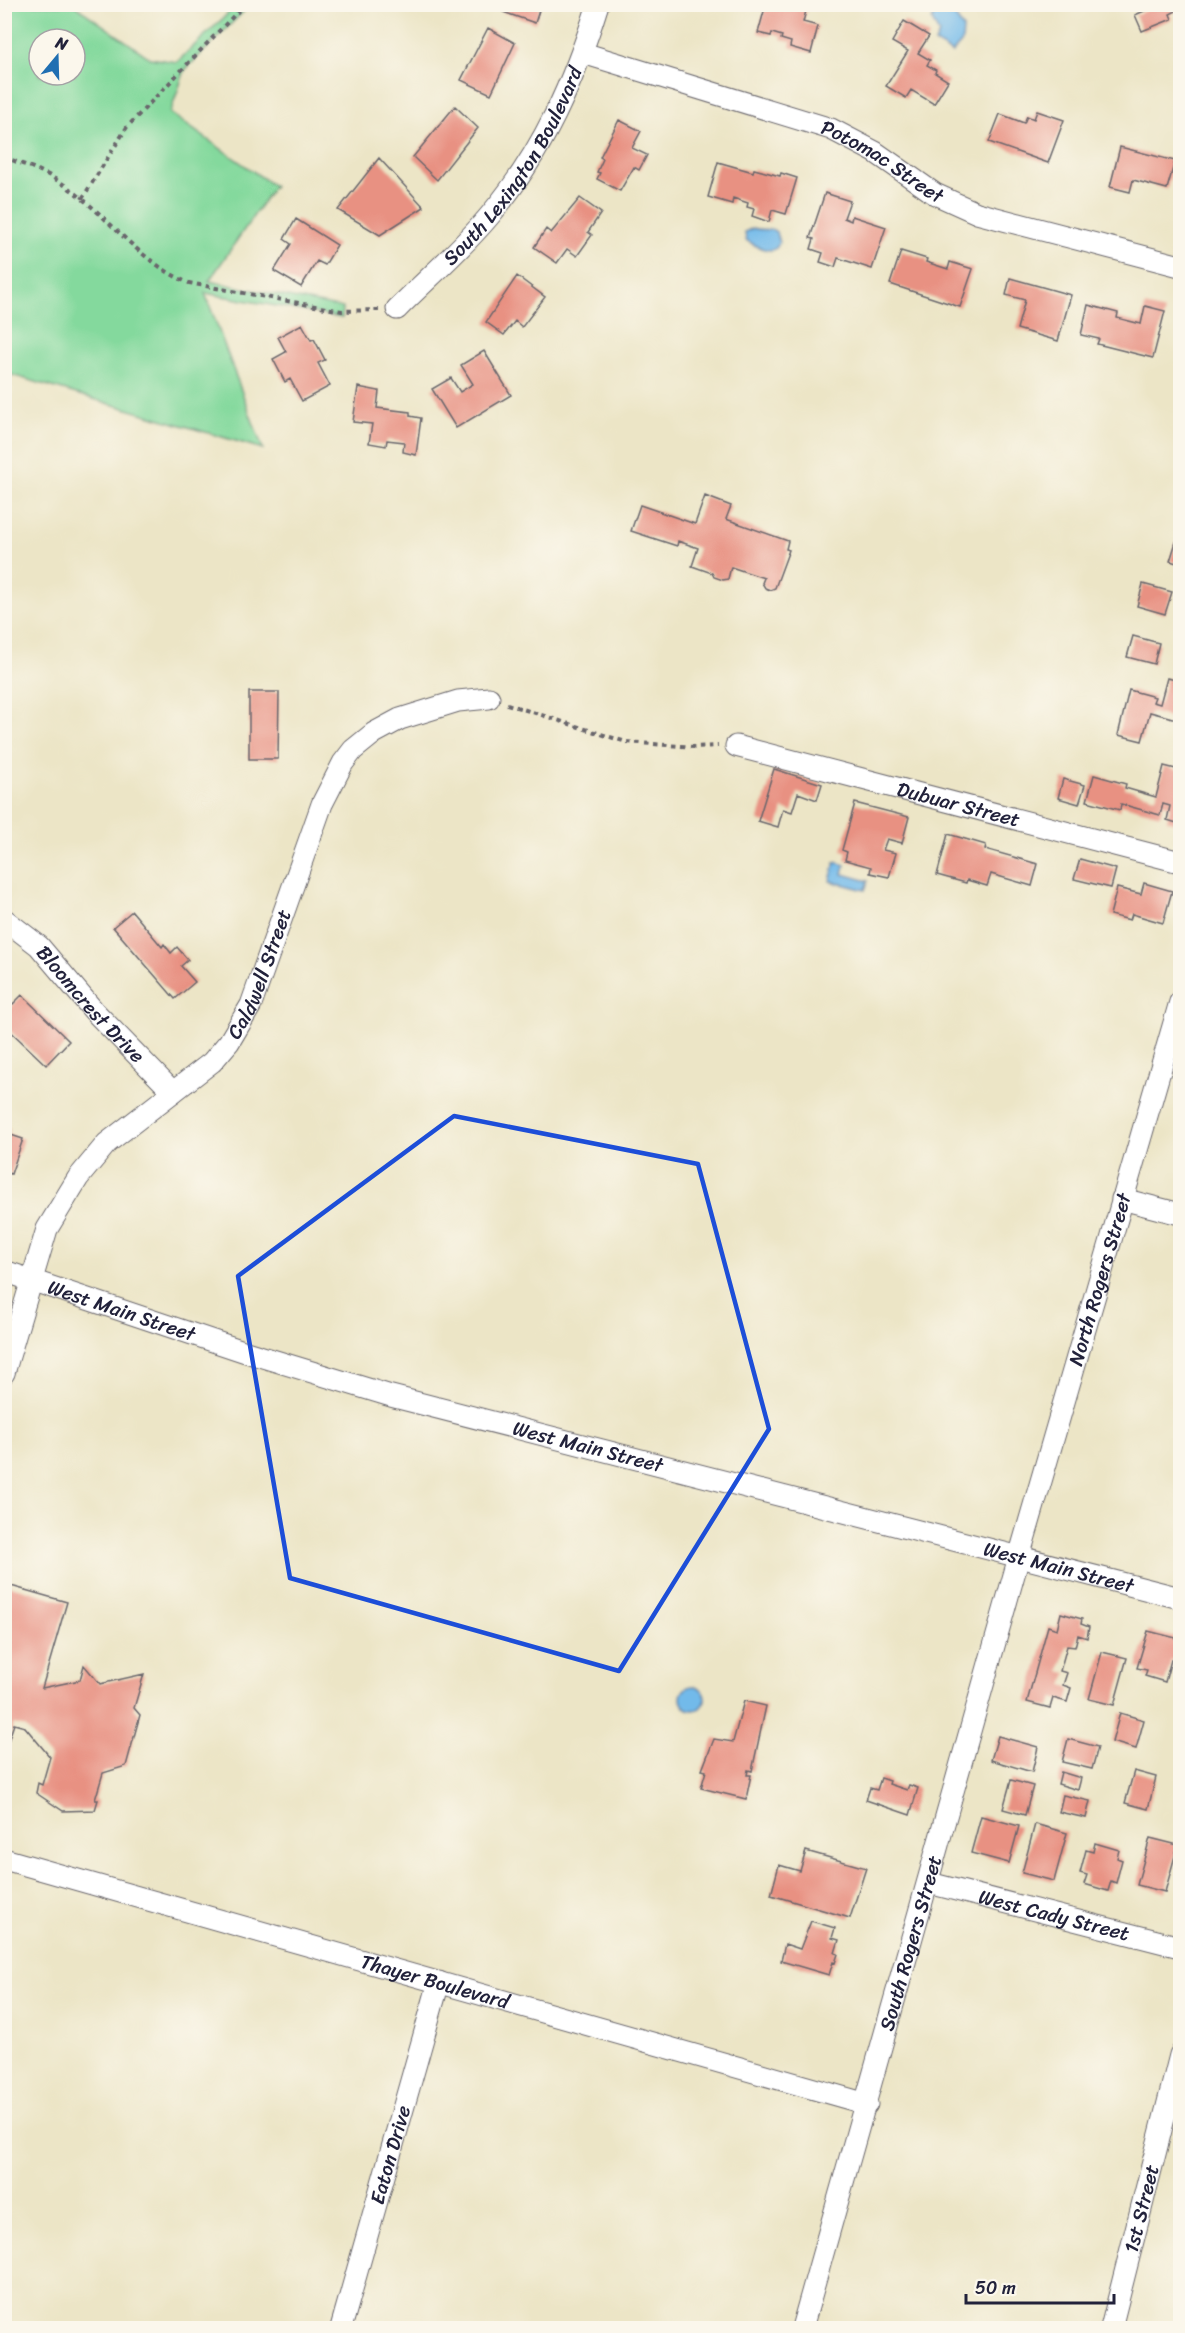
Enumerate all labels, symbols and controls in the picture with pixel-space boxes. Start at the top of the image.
north arrow [27,27,87,87]
text: N [51,27,73,59]
street label: South Lexington Boulevard [434,60,593,274]
street label: Potomac Street [817,110,950,214]
street label: Dubuar Street [893,772,1024,838]
street label: Caldwell Street [217,904,302,1046]
street label: Bloomcrest Drive [27,937,153,1072]
street label: North Rogers Street [1058,1188,1142,1370]
street label: West Main Street [43,1270,201,1352]
street label: West Main Street [509,1411,668,1483]
street label: West Main Street [980,1531,1138,1604]
street label: South Rogers Street [869,1851,952,2035]
street label: West Cady Street [975,1879,1133,1951]
street label: Thayer Boulevard [356,1944,515,2020]
street label: Eaton Drive [360,2101,421,2208]
street label: 1st Street [1114,2161,1170,2257]
scale bar [966,2267,1114,2305]
text: 50 m [975,2272,1016,2304]

